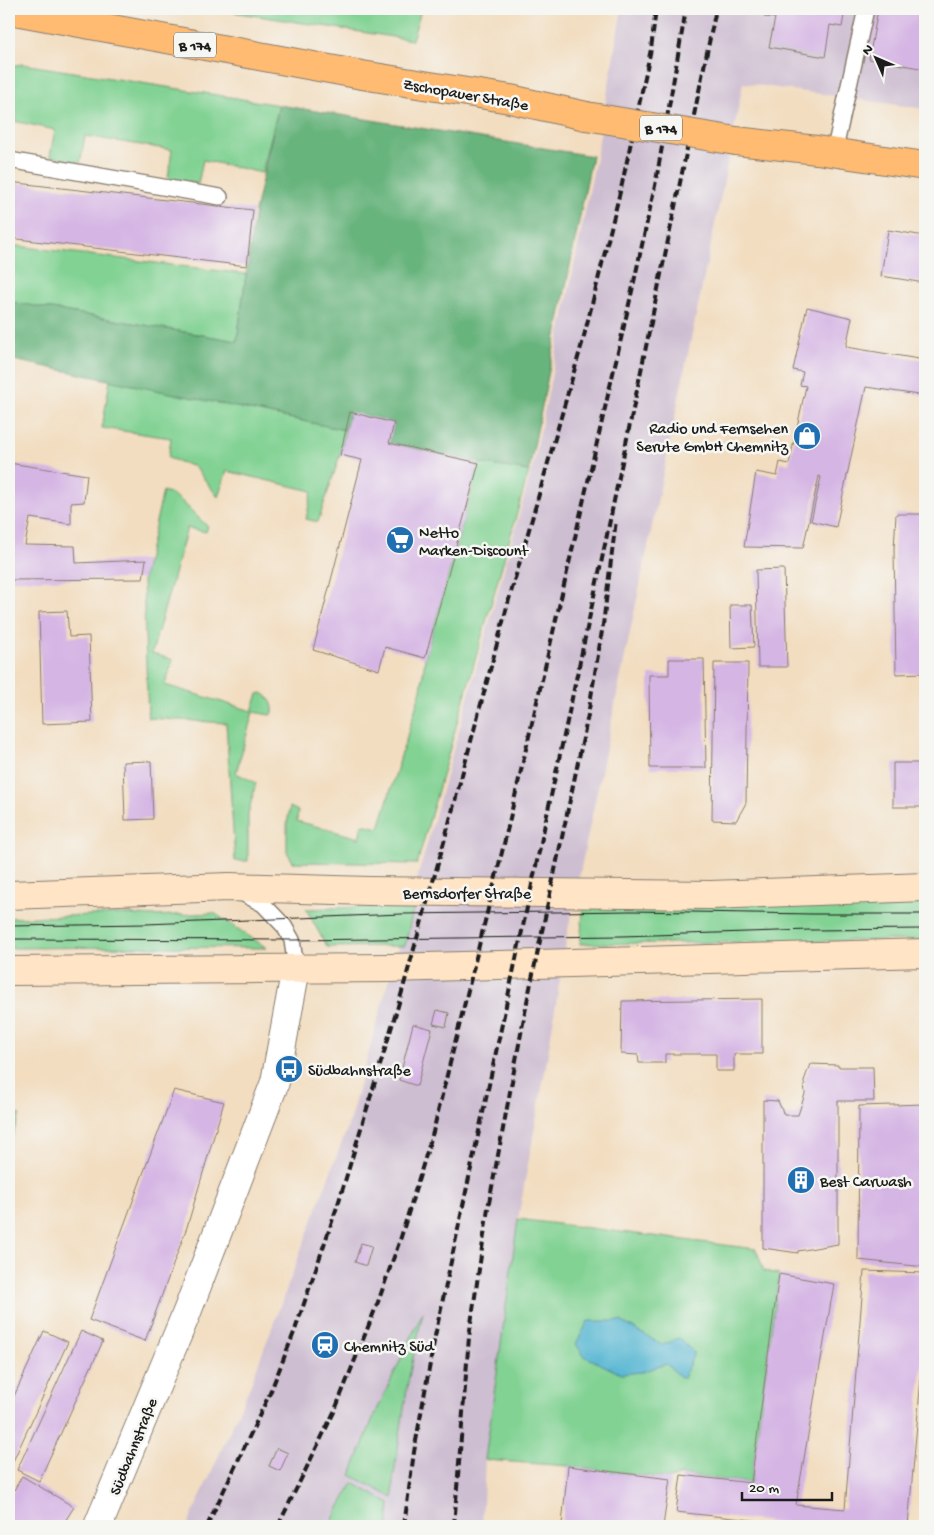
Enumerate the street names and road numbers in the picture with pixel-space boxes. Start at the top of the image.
road number: B 174 [174,32,216,58]
street label: Zschopauer Straße [401,76,530,117]
road number: B 174 [640,116,682,140]
street label: Bernsdorfer Straße [402,886,532,905]
street label: Südbahnstraße [107,1395,164,1499]

